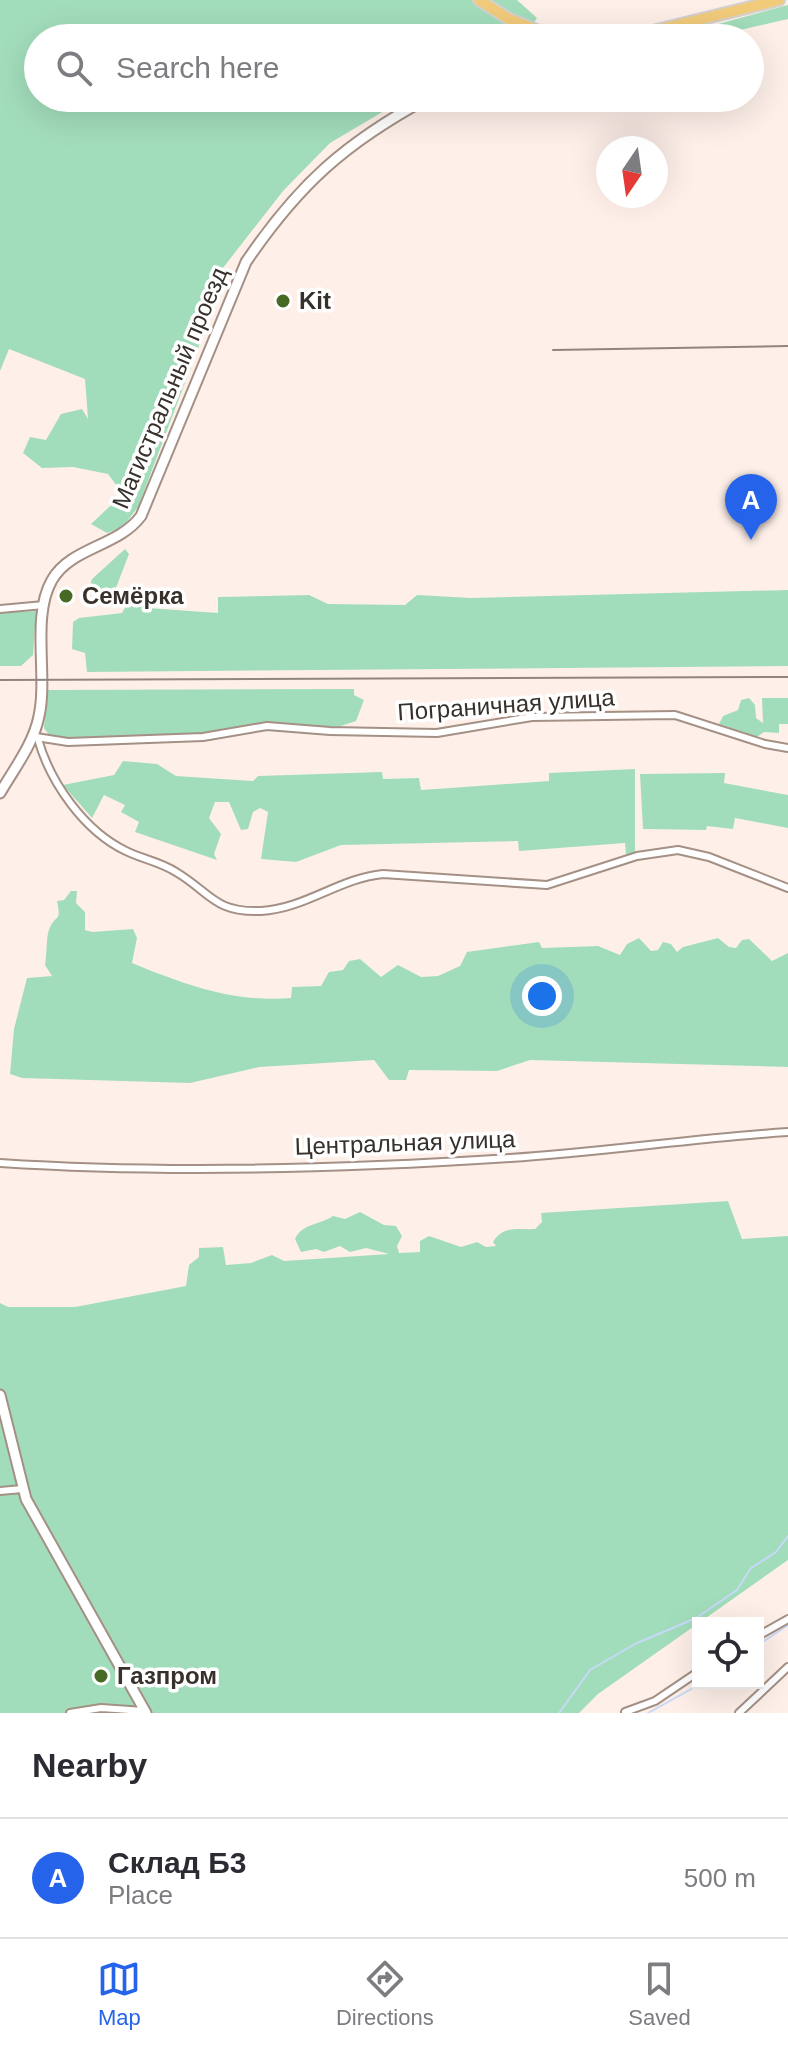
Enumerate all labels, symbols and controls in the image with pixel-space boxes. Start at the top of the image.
search box [24,24,764,112]
icon: search [52,46,96,90]
text: Search here [116,51,279,84]
north arrow [596,136,668,208]
street label: Магистральный проезд [106,263,233,513]
place label: Kit [299,287,331,314]
marker: Kit [274,292,292,310]
pin: A [725,474,777,540]
place label: Семёрка [82,582,184,609]
marker: Семёрка [57,587,75,605]
street label: Пограничная улица [397,683,616,726]
your location [522,976,562,1016]
street label: Центральная улица [294,1125,516,1160]
map controls [692,1617,764,1689]
button: locate [692,1617,764,1689]
place label: Газпром [117,1662,217,1689]
marker: Газпром [92,1667,110,1685]
text: Nearby [32,1746,147,1784]
text: Склад Б3 [108,1846,246,1879]
text: A [49,1863,67,1893]
text: 500 m [684,1863,756,1893]
text: Place [108,1880,173,1910]
tab: Map [97,1957,141,2031]
tab: Directions [336,1957,434,2031]
tab: Saved [628,1957,691,2031]

